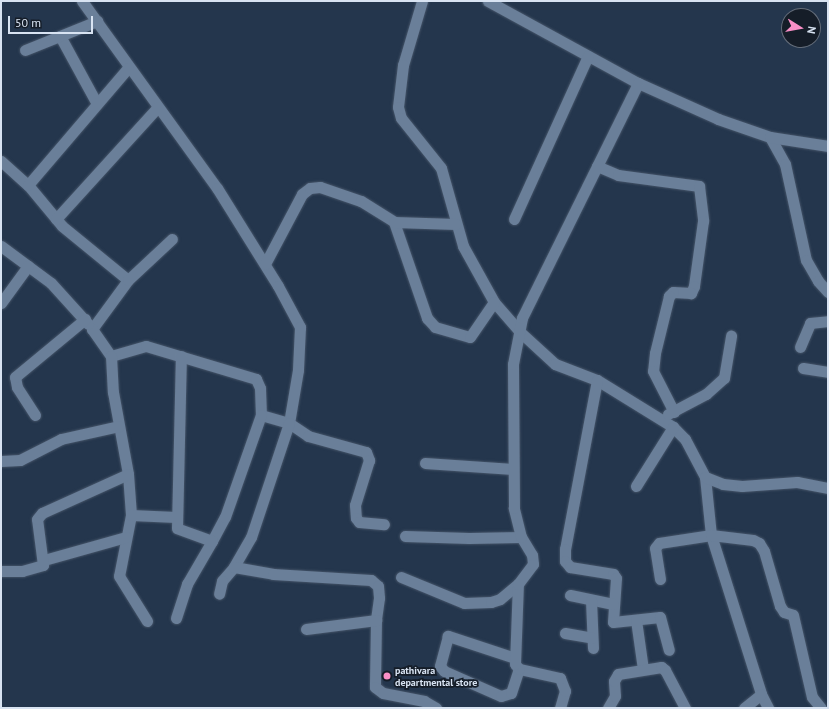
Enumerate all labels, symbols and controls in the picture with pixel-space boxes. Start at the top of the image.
scale bar [10,8,95,34]
north arrow [781,8,821,48]
text: 50 m [15,15,41,30]
text: N [804,25,819,35]
place label: pathivara departmental store [395,664,477,688]
marker: pathivara departmental store [382,671,392,681]

